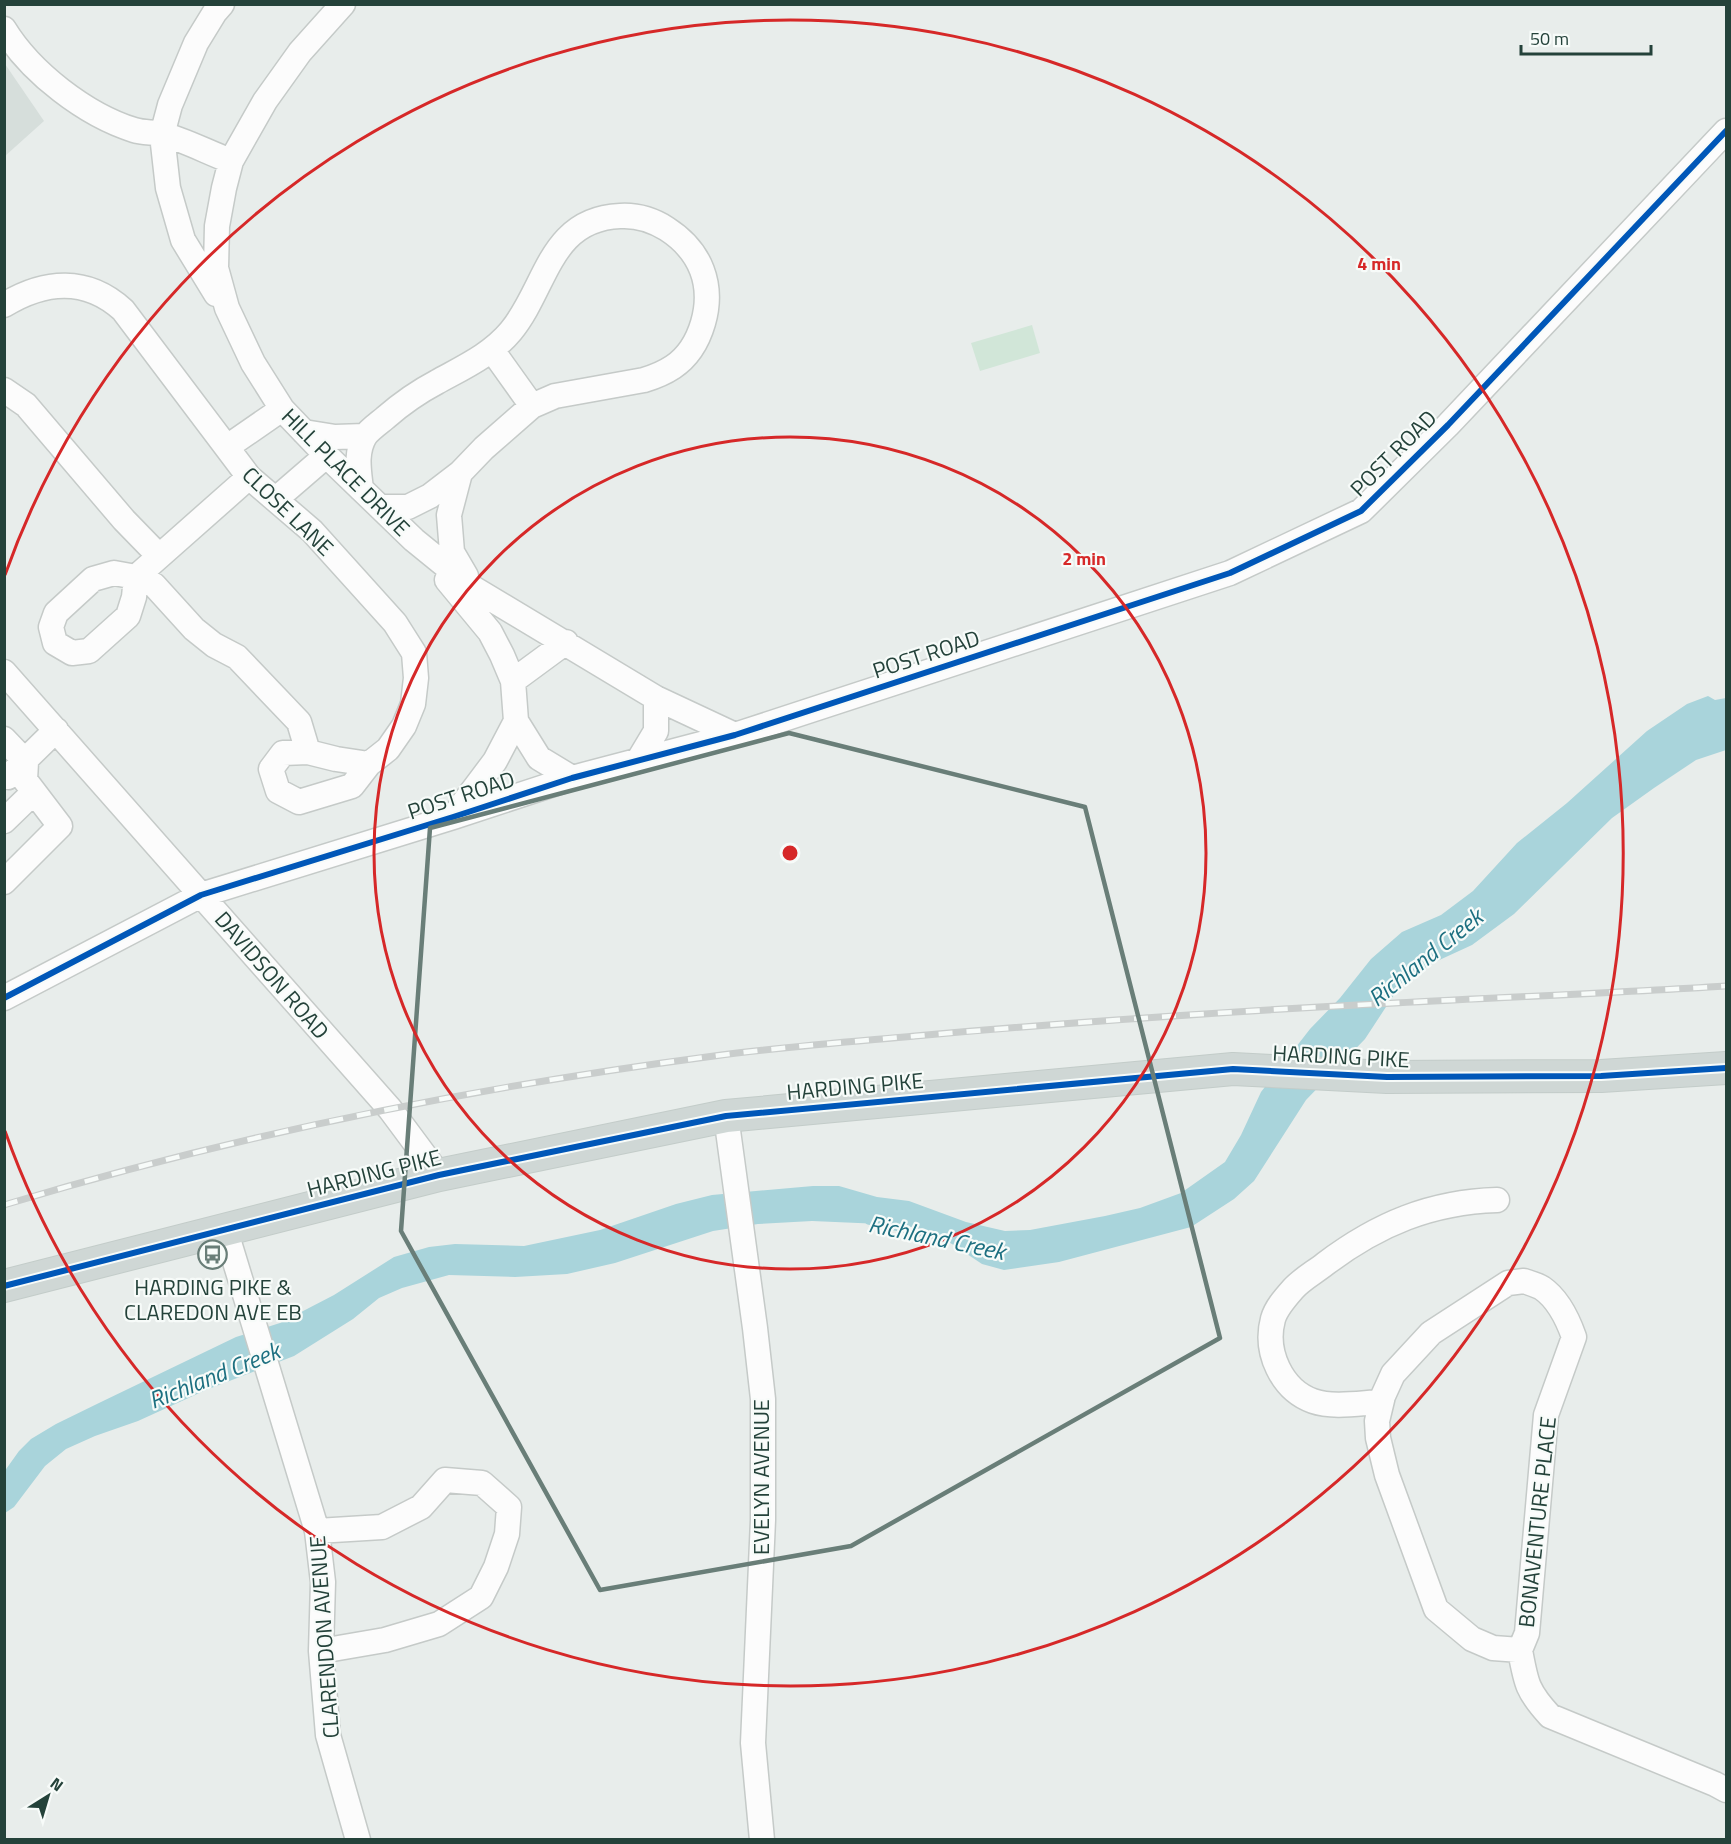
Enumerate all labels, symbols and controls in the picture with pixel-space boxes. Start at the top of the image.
scale bar [1521,18,1652,56]
text: 50 m [1530,25,1569,52]
text: 4 min [1357,250,1401,277]
street label: HILL PLACE DRIVE [274,400,418,544]
street label: POST ROAD [1342,402,1444,504]
street label: CLOSE LANE [234,458,342,564]
text: 2 min [1062,545,1106,572]
street label: POST ROAD [868,621,984,687]
street label: POST ROAD [403,762,519,828]
centre of rings [780,843,800,863]
water label: Richland Creek [1360,897,1493,1015]
street label: DAVIDSON ROAD [207,903,337,1047]
street label: HARDING PIKE [1271,1035,1411,1077]
street label: HARDING PIKE [785,1063,925,1109]
street label: HARDING PIKE [303,1140,445,1206]
water label: Richland Creek [865,1205,1012,1270]
bus stop icon: HARDING PIKE & CLAREDON AVE EB [197,1239,229,1271]
place label: HARDING PIKE & CLAREDON AVE EB [124,1270,302,1329]
water label: Richland Creek [143,1331,288,1418]
street label: EVELYN AVENUE [744,1399,778,1555]
street label: BONAVENTURE PLACE [1509,1415,1565,1629]
street label: CLARENDON AVENUE [300,1534,348,1740]
north arrow [18,1766,78,1826]
text: N [45,1771,69,1797]

